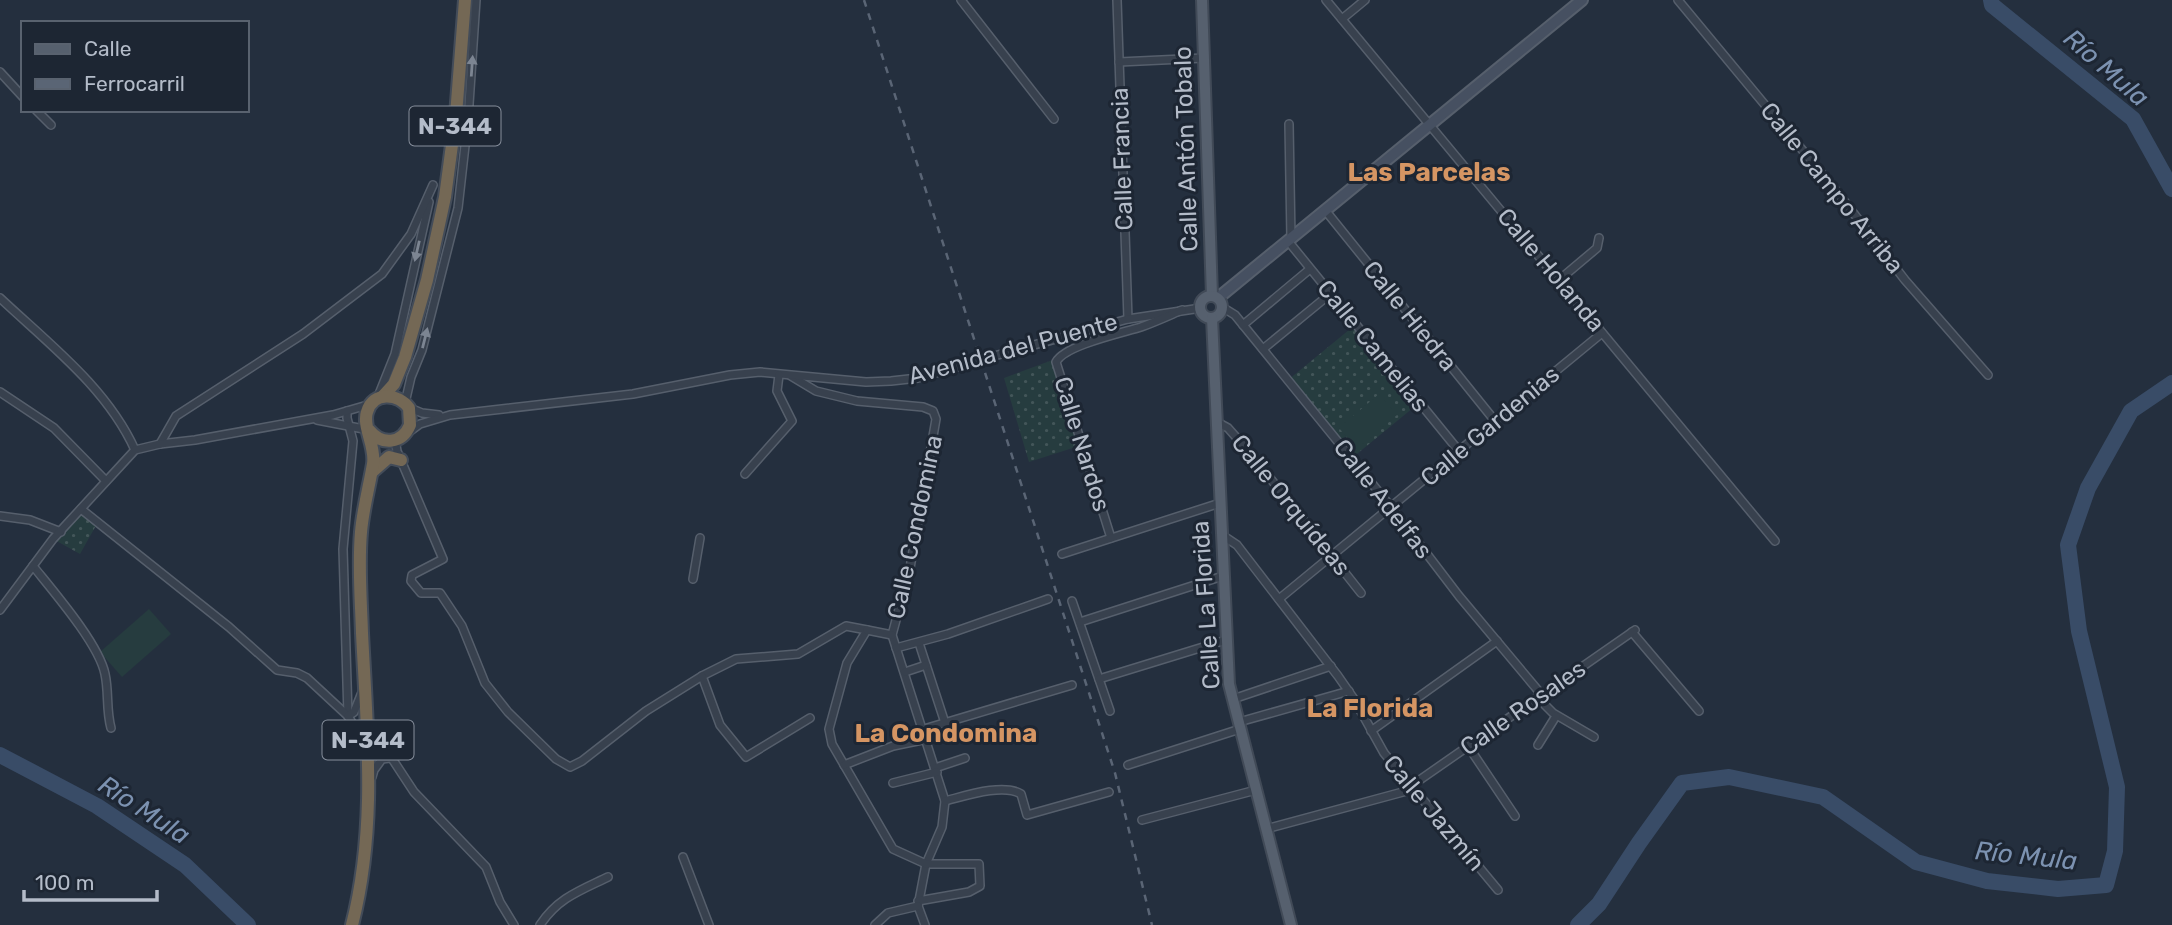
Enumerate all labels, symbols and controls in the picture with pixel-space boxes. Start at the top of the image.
legend [21,21,248,112]
water label: Río Mula [2057,23,2155,113]
text: Calle [84,36,132,61]
street label: Calle Antón Tobalo [1168,46,1204,252]
one-way arrow [467,55,478,77]
text: Ferrocarril [84,71,185,96]
street label: Calle Francia [1106,87,1138,231]
street label: Calle Campo Arriba [1754,97,1910,279]
road number: N-344 [410,106,500,146]
district label: Las Parcelas [1347,157,1511,188]
street label: Calle Holanda [1491,203,1611,337]
one-way arrow [411,240,422,262]
street label: Calle Hiedra [1357,255,1463,377]
street label: Calle Camelias [1311,274,1435,418]
street label: Avenida del Puente [905,308,1121,390]
one-way arrow [420,327,431,349]
street label: Calle Gardenias [1415,360,1565,492]
street label: Calle Nardos [1048,373,1116,515]
street label: Calle Orquídeas [1226,429,1356,581]
street label: Calle Condomina [882,432,948,622]
street label: Calle Adelfas [1328,434,1438,564]
street label: Calle La Florida [1186,520,1226,690]
street label: Calle Rosales [1455,654,1591,762]
district label: La Florida [1307,693,1433,724]
district label: La Condomina [855,718,1037,749]
road number: N-344 [322,720,414,760]
street label: Calle Jazmín [1377,749,1491,877]
water label: Río Mula [92,769,196,851]
water label: Río Mula [1973,835,2079,877]
scale bar [24,858,158,902]
text: 100 m [35,870,94,895]

